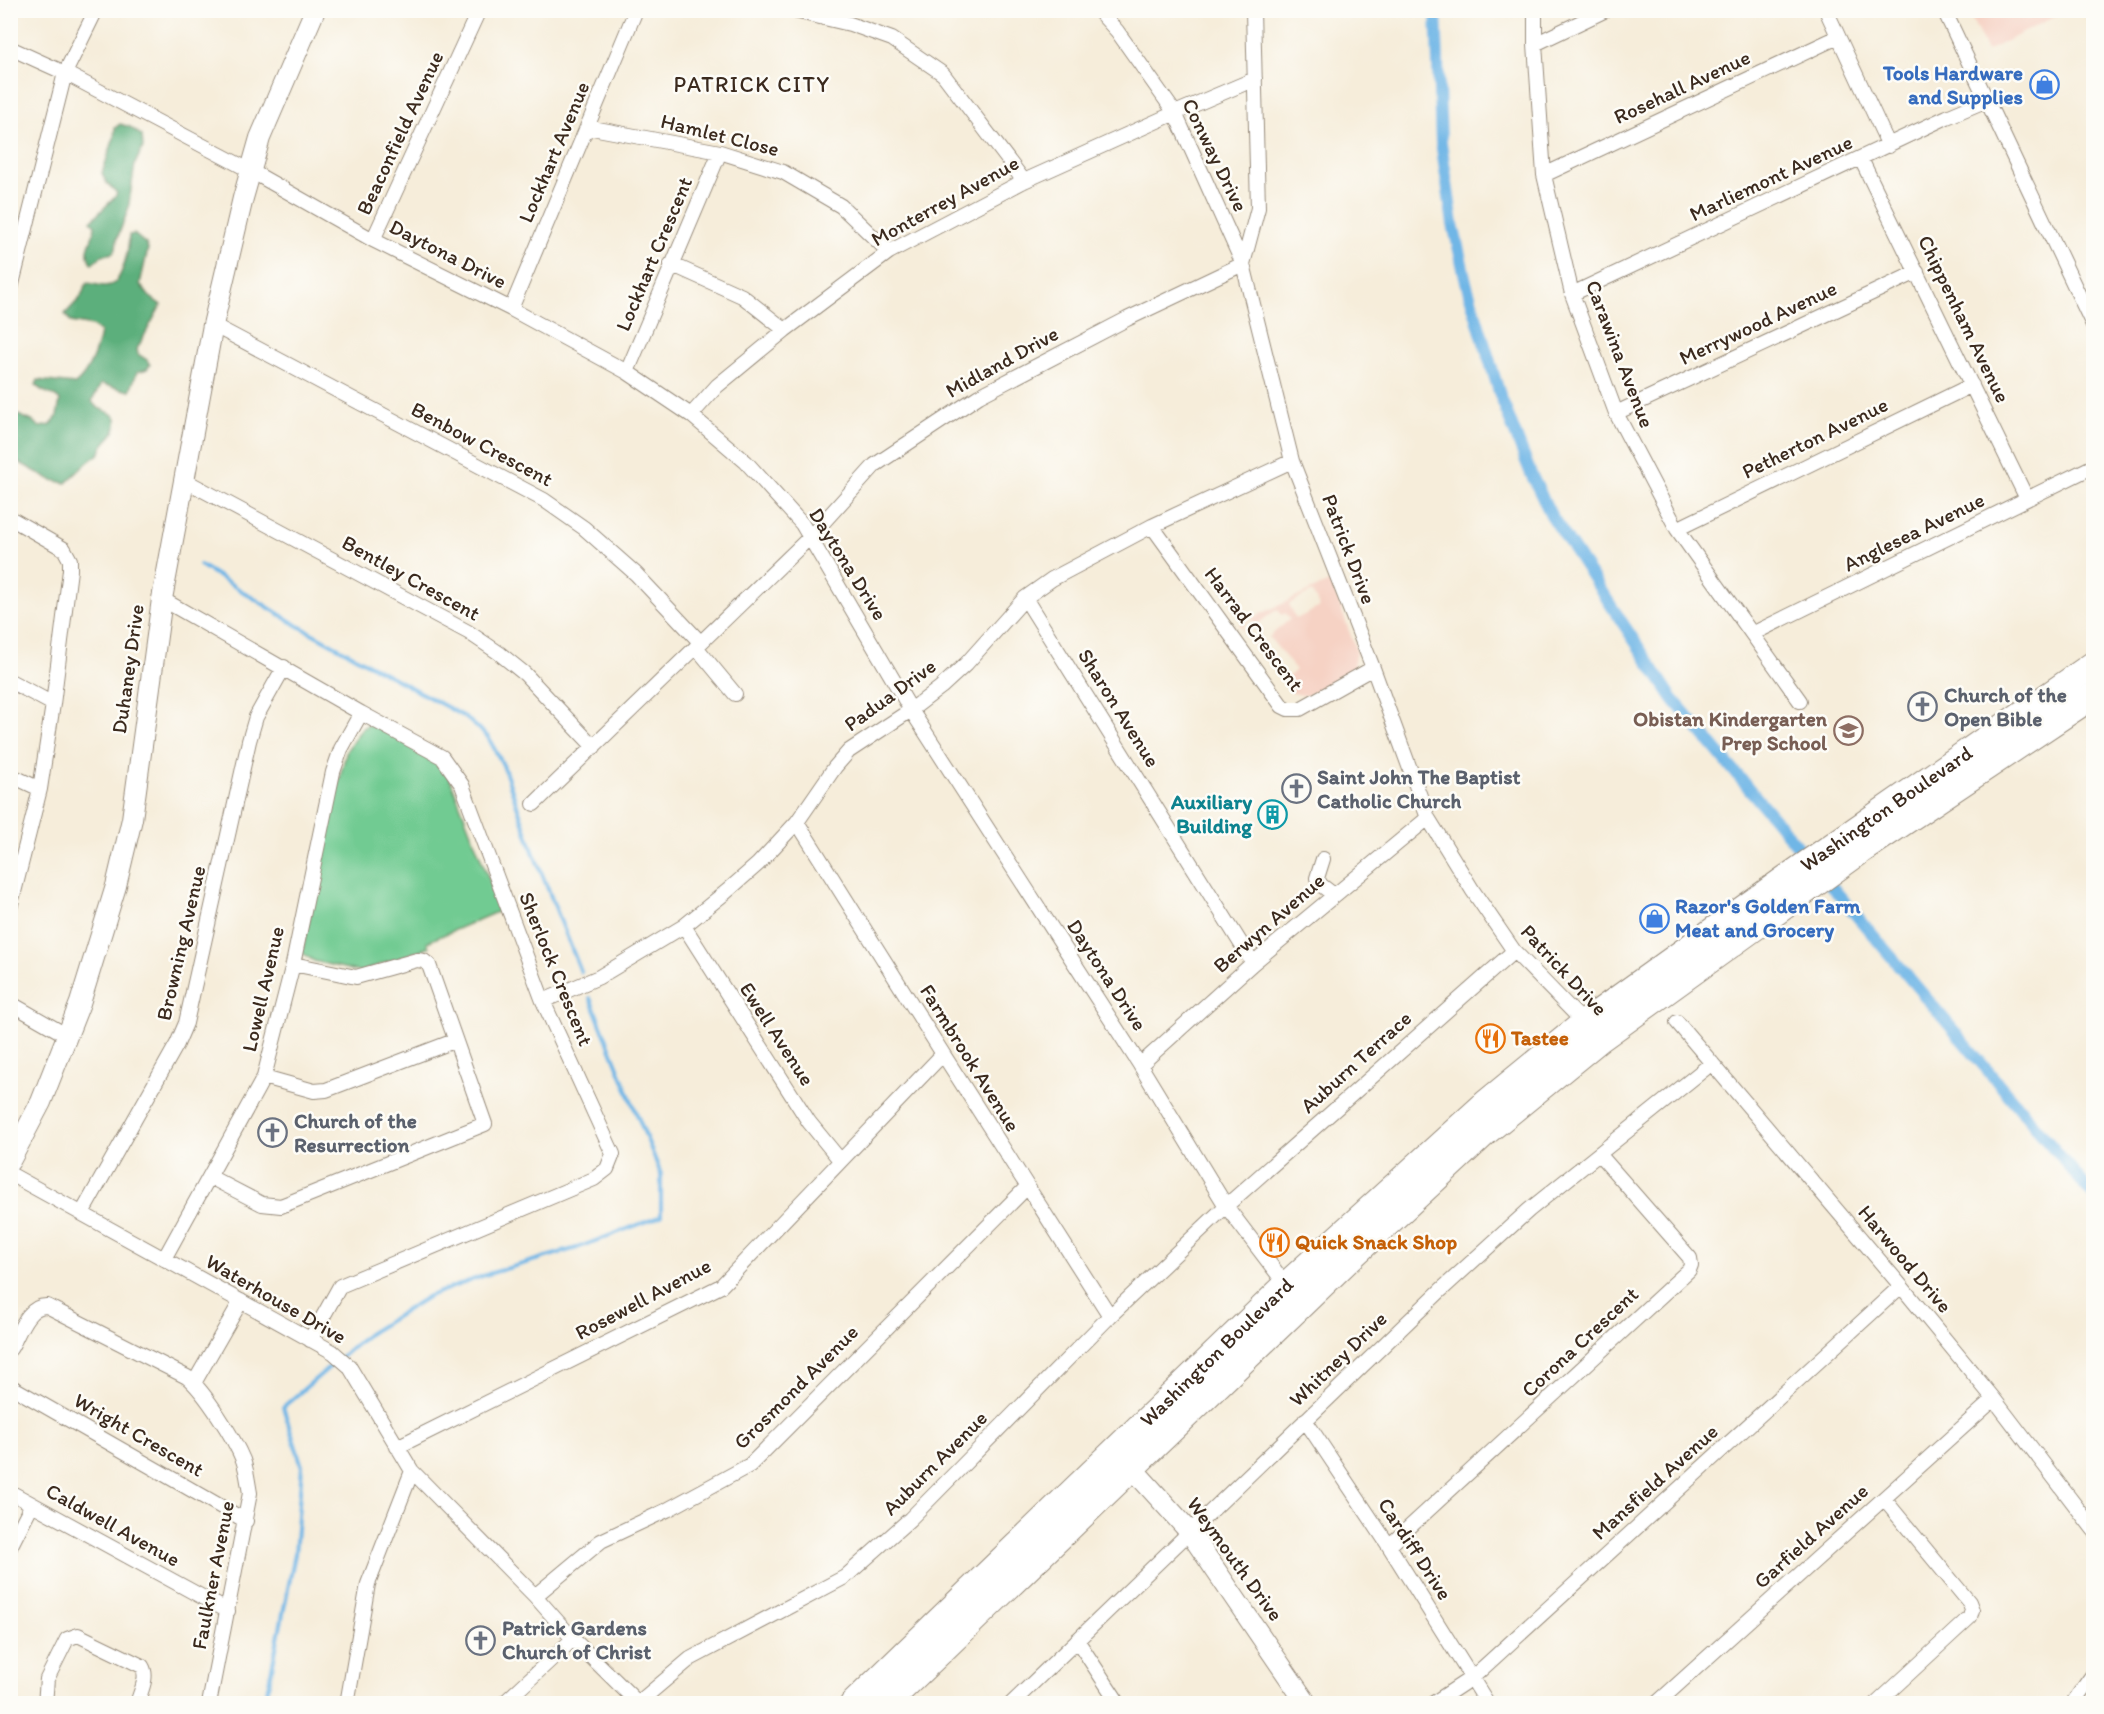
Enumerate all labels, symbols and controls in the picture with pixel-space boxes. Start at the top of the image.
street label: Rosehall Avenue [1610,44,1754,129]
street label: Beaconfield Avenue [351,47,448,219]
place label: Tools Hardware and Supplies [1882,60,2023,110]
shop icon: Tools Hardware and Supplies [2028,69,2060,101]
district label: PATRICK CITY [674,71,830,98]
street label: Lockhart Avenue [513,77,595,226]
street label: Conway Drive [1177,94,1254,215]
street label: Hamlet Close [658,108,782,161]
street label: Marliemont Avenue [1685,129,1856,226]
street label: Monterrey Avenue [867,150,1023,251]
street label: Lockhart Crescent [610,173,697,335]
street label: Daytona Drive [386,213,511,294]
street label: Chippenham Avenue [1913,231,2016,407]
street label: Merrywood Avenue [1675,275,1841,370]
street label: Carawina Avenue [1581,276,1660,431]
street label: Midland Drive [941,320,1062,403]
street label: Petherton Avenue [1738,391,1892,484]
street label: Benbow Crescent [407,396,557,491]
street label: Anglesea Avenue [1839,487,1988,576]
street label: Patrick Drive [1317,490,1382,607]
street label: Daytona Drive [804,503,893,625]
street label: Bentley Crescent [338,529,485,626]
street label: Harrad Crescent [1200,562,1309,696]
street label: Duhaney Drive [106,603,149,735]
street label: Sharon Avenue [1073,644,1166,772]
street label: Padua Drive [839,653,940,736]
place label: Church of the Open Bible [1944,682,2067,732]
church icon: Church of the Open Bible [1907,691,1939,723]
place label: Obistan Kindergarten Prep School [1633,706,1828,756]
school or university icon: Obistan Kindergarten Prep School [1832,715,1864,747]
street label: Washington Boulevard [1795,739,1977,877]
place label: Saint John The Baptist Catholic Church [1317,764,1521,813]
church icon: Saint John The Baptist Catholic Church [1280,773,1312,805]
place label: Auxiliary Building [1170,789,1253,839]
building icon: Auxiliary Building [1257,798,1289,830]
street label: Browning Avenue [151,863,210,1023]
street label: Berwyn Avenue [1208,867,1329,978]
street label: Sherlock Crescent [514,888,599,1049]
place label: Razor's Golden Farm Meat and Grocery [1675,893,1861,943]
shop icon: Razor's Golden Farm Meat and Grocery [1638,902,1670,934]
street label: Daytona Drive [1062,914,1153,1035]
street label: Patrick Drive [1516,919,1613,1020]
street label: Lowell Avenue [236,924,289,1054]
street label: Ewell Avenue [735,977,820,1090]
street label: Farmbrook Avenue [915,979,1026,1136]
street label: Auburn Terrace [1295,1005,1416,1118]
restaurant icon: Tastee [1474,1022,1506,1054]
place label: Tastee [1510,1025,1569,1050]
place label: Church of the Resurrection [294,1108,417,1157]
church icon: Church of the Resurrection [257,1117,289,1149]
street label: Harwood Drive [1853,1200,1958,1318]
restaurant icon: Quick Snack Shop [1258,1226,1290,1258]
place label: Quick Snack Shop [1295,1229,1457,1255]
street label: Waterhouse Drive [201,1248,351,1349]
street label: Rosewell Avenue [571,1252,715,1345]
street label: Washington Boulevard [1134,1272,1299,1432]
street label: Corona Crescent [1516,1281,1643,1402]
street label: Whitney Drive [1284,1306,1392,1411]
street label: Grosmond Avenue [728,1319,863,1454]
street label: Wright Crescent [70,1387,209,1482]
street label: Auburn Avenue [877,1405,992,1520]
street label: Mansfield Avenue [1586,1418,1723,1545]
street label: Caldwell Avenue [42,1477,185,1572]
street label: Garfield Avenue [1748,1478,1873,1593]
street label: Weymouth Drive [1182,1492,1289,1626]
street label: Cardiff Drive [1373,1493,1458,1604]
street label: Faulkner Avenue [186,1498,239,1651]
place label: Patrick Gardens Church of Christ [502,1615,651,1664]
church icon: Patrick Gardens Church of Christ [465,1624,497,1656]

